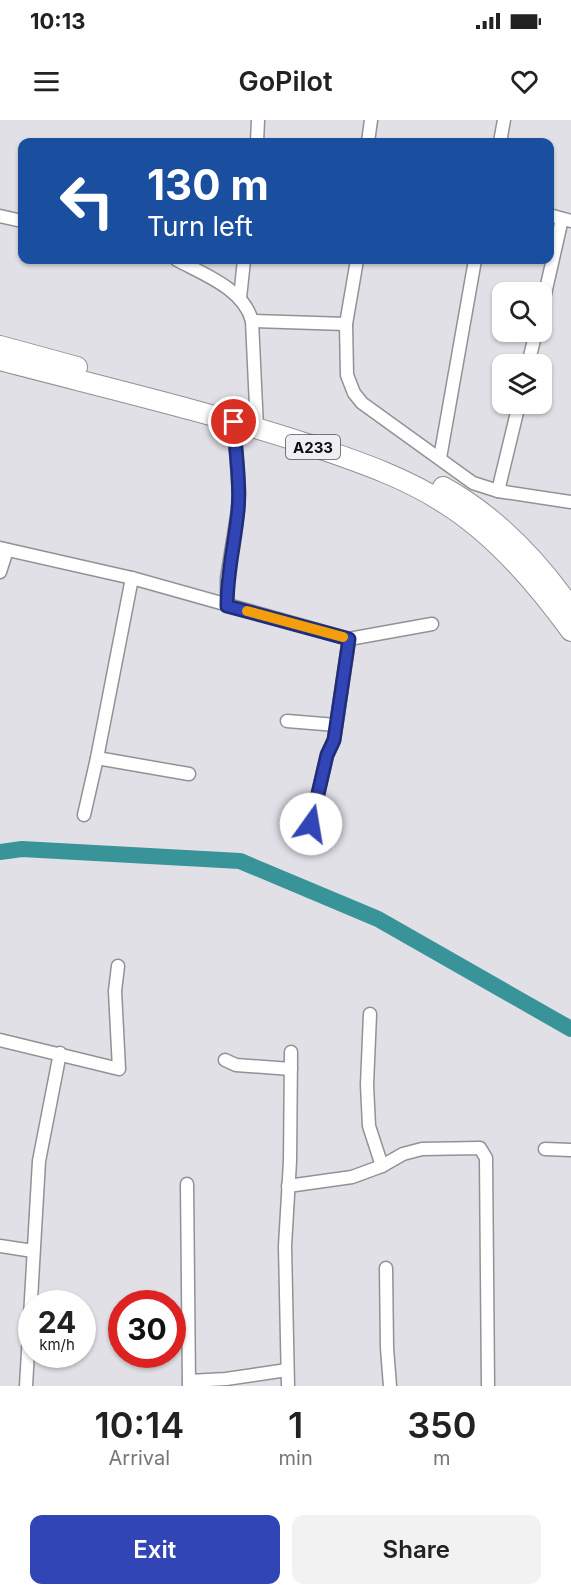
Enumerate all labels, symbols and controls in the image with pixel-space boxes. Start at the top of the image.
text: 10:13 [30,8,85,34]
icon: menu [30,65,63,98]
text: GoPilot [238,65,333,98]
icon: heart [508,65,541,98]
text: 130 m [147,159,269,210]
icon: left [48,162,126,240]
text: Turn left [147,210,253,243]
map controls [492,282,552,414]
button: search [492,282,552,342]
button: layers [492,354,552,414]
pin [208,396,259,447]
icon: arrive [217,405,250,438]
road number: A233 [286,435,340,459]
position arrow [279,792,343,856]
speed limit sign: 30 [108,1290,186,1368]
text: 24 [38,1304,76,1340]
text: km/h [39,1335,75,1354]
text: 10:14 [94,1403,184,1447]
text: 1 [288,1403,303,1447]
text: 350 [407,1403,477,1447]
text: Arrival [109,1446,170,1470]
text: min [279,1446,313,1470]
text: m [433,1446,451,1470]
button: Exit [30,1515,280,1584]
button: Share [292,1515,541,1584]

